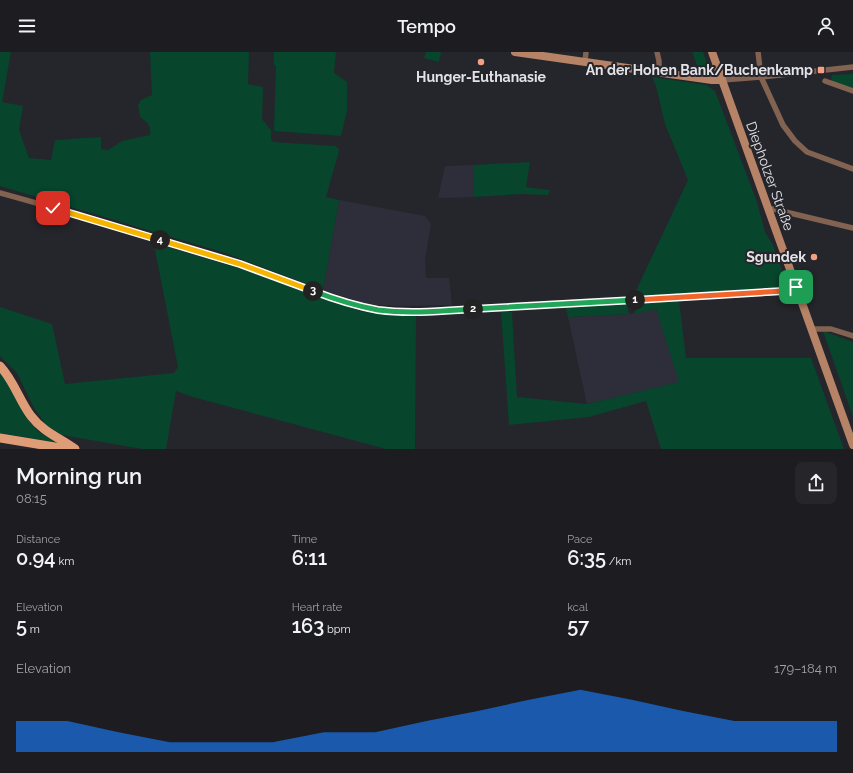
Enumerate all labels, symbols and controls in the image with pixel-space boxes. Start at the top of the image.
icon: menu [16,15,38,37]
icon: person [815,15,837,37]
text: Tempo [397,16,456,37]
marker: Hunger-Euthanasie [476,57,486,67]
place label: An der Hohen Bank/Buchenkamp [586,62,813,78]
marker: An der Hohen Bank/Buchenkamp [816,65,826,75]
place label: Hunger-Euthanasie [416,69,547,85]
street label: Diepholzer Straße [743,119,797,233]
pin [36,191,70,225]
icon: check [42,197,64,219]
pin: 4 [150,230,170,250]
text: 4 [157,233,163,246]
place label: Sgundek [746,249,806,265]
marker: Sgundek [809,252,819,262]
pin [779,270,813,304]
icon: arrive [785,276,807,298]
pin: 3 [303,281,323,301]
text: 3 [310,284,316,297]
pin: 1 [625,290,645,310]
text: 1 [632,293,638,306]
pin: 2 [463,299,483,319]
text: 2 [470,302,476,315]
button: share [795,462,837,504]
text: Morning run [16,463,142,489]
text: 08:15 [16,491,47,506]
text: Distance [16,533,60,546]
text: Time [292,533,317,546]
text: Pace [567,533,593,546]
text: 0.94 [16,546,56,570]
text: 6:11 [292,546,327,570]
text: 6:35 [567,546,606,570]
text: km [56,555,74,568]
text: /km [606,555,631,568]
text: Elevation [16,601,63,614]
text: Heart rate [292,601,342,614]
text: kcal [567,601,588,614]
text: 5 [16,614,27,638]
text: 163 [292,614,324,638]
text: 57 [567,614,589,638]
text: m [27,623,40,636]
text: bpm [324,623,351,636]
text: Elevation [16,661,71,676]
text: 179–184 m [774,661,837,676]

